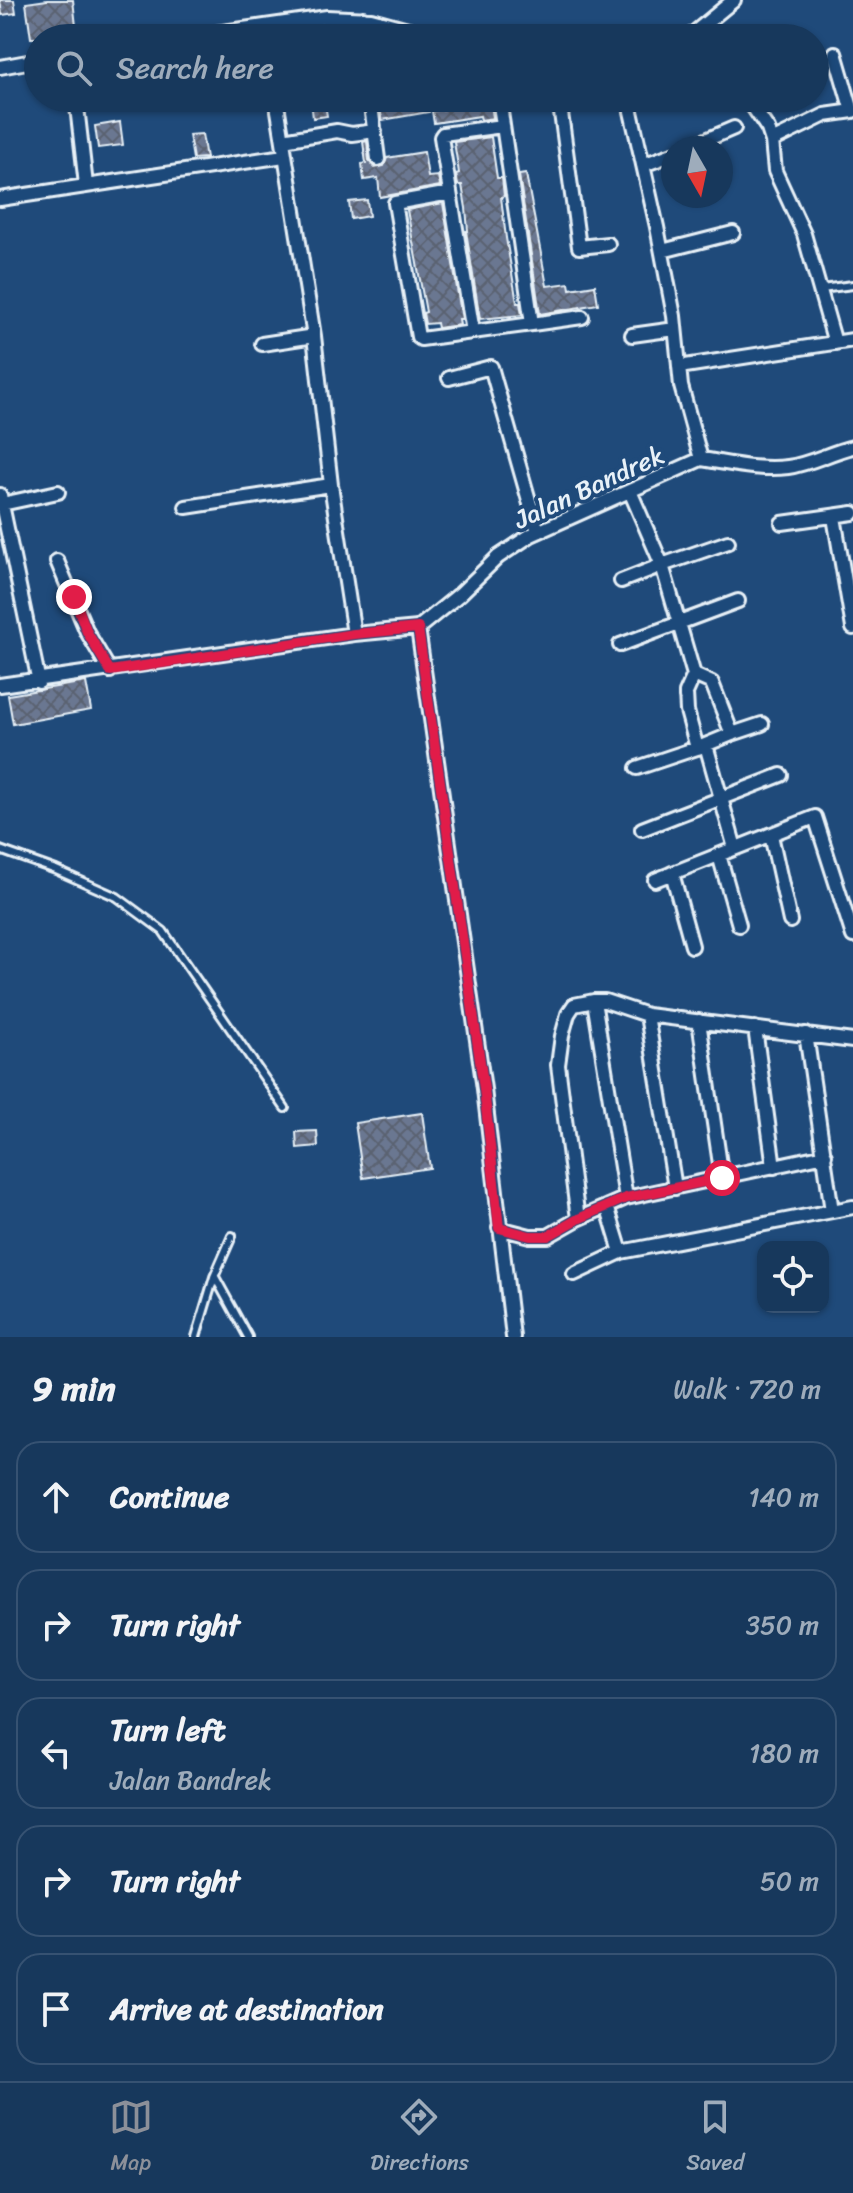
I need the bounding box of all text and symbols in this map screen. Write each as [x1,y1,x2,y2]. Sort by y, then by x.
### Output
search box [24,24,829,112]
text: Search here [116,41,274,95]
icon: search [52,46,96,90]
north arrow [661,136,733,208]
street label: Jalan Bandrek [505,432,672,542]
route end [56,579,92,615]
route start [704,1160,740,1196]
map controls [757,1241,829,1313]
button: locate [757,1241,829,1313]
text: 9 min [32,1359,116,1419]
text: Walk · 720 m [673,1366,821,1412]
text: Continue [110,1470,229,1524]
text: 140 m [748,1474,819,1520]
icon: ahead [34,1475,78,1519]
text: Turn right [110,1598,240,1652]
text: 350 m [746,1602,819,1648]
icon: right [34,1603,78,1647]
text: Turn left [110,1703,226,1757]
text: 180 m [749,1730,819,1776]
icon: left [34,1731,78,1775]
text: Jalan Bandrek [110,1757,272,1803]
text: Turn right [110,1854,240,1908]
text: 50 m [760,1858,819,1904]
icon: right [34,1859,78,1903]
text: Arrive at destination [110,1982,384,2036]
icon: arrive [34,1987,78,2031]
tab: Map [109,2095,153,2182]
tab: Directions [370,2095,469,2182]
tab: Saved [686,2095,744,2182]

